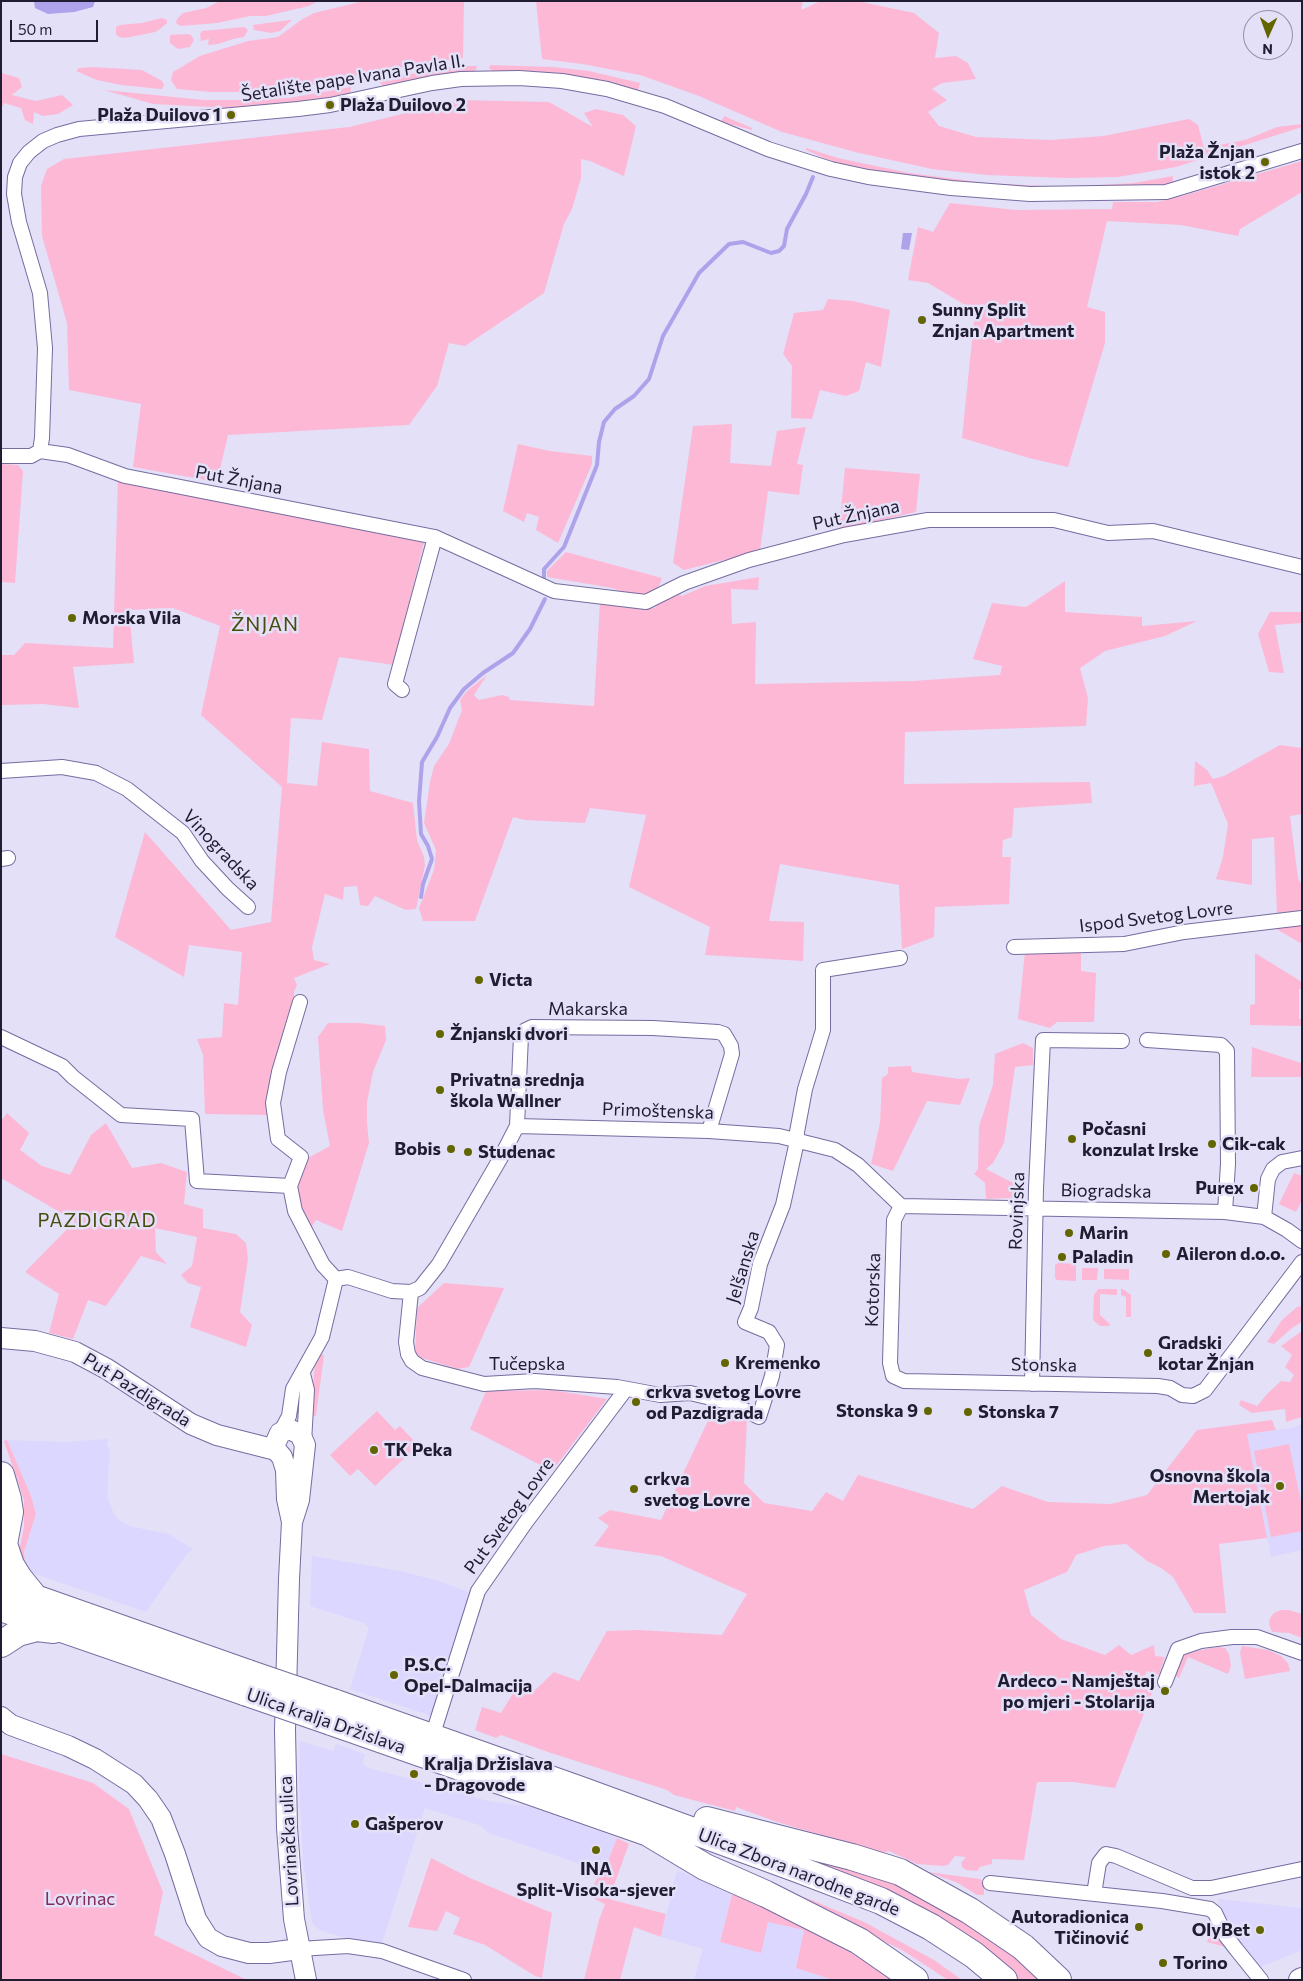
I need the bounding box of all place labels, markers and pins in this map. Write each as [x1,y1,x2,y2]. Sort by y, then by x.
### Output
place label: Plaža Duilovo 2 [340,94,466,116]
marker: Plaža Duilovo 2 [324,99,336,111]
place label: Plaža Duilovo 1 [97,104,221,126]
marker: Plaža Duilovo 1 [225,109,237,121]
place label: Plaža Žnjan istok 2 [1159,141,1255,183]
marker: Plaža Žnjan istok 2 [1259,156,1271,168]
place label: Sunny Split Znjan Apartment [932,299,1074,342]
marker: Sunny Split Znjan Apartment [916,314,928,326]
place label: Morska Vila [82,607,181,629]
marker: Morska Vila [66,612,78,624]
place label: Victa [489,969,533,991]
marker: Victa [473,974,485,986]
place label: Žnjanski dvori [450,1023,568,1045]
marker: Žnjanski dvori [434,1028,446,1040]
place label: Privatna srednja škola Wallner [450,1069,585,1112]
marker: Privatna srednja škola Wallner [434,1084,446,1096]
place label: Počasni konzulat Irske [1082,1118,1199,1160]
marker: Počasni konzulat Irske [1066,1133,1078,1145]
place label: Cik-cak [1222,1133,1285,1155]
place label: Bobis [394,1138,441,1160]
marker: Cik-cak [1206,1138,1218,1150]
place label: Studenac [478,1141,555,1163]
marker: Bobis [445,1143,457,1155]
marker: Studenac [462,1146,474,1158]
place label: Purex [1195,1177,1244,1199]
marker: Purex [1248,1182,1260,1194]
place label: Marin [1079,1222,1128,1244]
marker: Marin [1063,1227,1075,1239]
place label: Aileron d.o.o. [1176,1243,1285,1265]
place label: Paladin [1072,1246,1134,1268]
marker: Aileron d.o.o. [1160,1248,1172,1260]
marker: Paladin [1056,1251,1068,1263]
place label: Gradski kotar Žnjan [1158,1332,1254,1375]
marker: Gradski kotar Žnjan [1142,1347,1154,1359]
place label: Kremenko [735,1352,820,1374]
marker: Kremenko [719,1357,731,1369]
place label: crkva svetog Lovre od Pazdigrada [646,1381,801,1424]
marker: crkva svetog Lovre od Pazdigrada [630,1396,642,1408]
place label: Stonska 9 [836,1400,918,1422]
place label: Stonska 7 [978,1401,1059,1423]
marker: Stonska 9 [922,1405,934,1417]
marker: Stonska 7 [962,1406,974,1418]
place label: TK Peka [384,1439,452,1461]
marker: TK Peka [368,1444,380,1456]
place label: Osnovna škola Mertojak [1150,1465,1270,1508]
place label: crkva svetog Lovre [644,1468,750,1510]
marker: Osnovna škola Mertojak [1274,1480,1286,1492]
marker: crkva svetog Lovre [628,1483,640,1495]
place label: P.S.C. Opel-Dalmacija [404,1654,532,1696]
marker: P.S.C. Opel-Dalmacija [388,1669,400,1681]
place label: Ardeco - Namještaj po mjeri - Stolarija [997,1670,1155,1712]
marker: Ardeco - Namještaj po mjeri - Stolarija [1159,1685,1171,1697]
place label: Kralja Držislava - Dragovode [424,1753,553,1796]
marker: Kralja Držislava - Dragovode [408,1768,420,1780]
place label: Gašperov [365,1813,443,1835]
marker: Gašperov [349,1818,361,1830]
marker: INA Split-Visoka-sjever [590,1844,602,1856]
place label: INA Split-Visoka-sjever [516,1858,676,1900]
place label: Autoradionica Tičinović [1011,1906,1129,1948]
place label: OlyBet [1192,1919,1250,1941]
marker: Autoradionica Tičinović [1133,1921,1145,1933]
marker: OlyBet [1254,1924,1266,1936]
place label: Torino [1173,1952,1228,1974]
marker: Torino [1157,1957,1169,1969]

